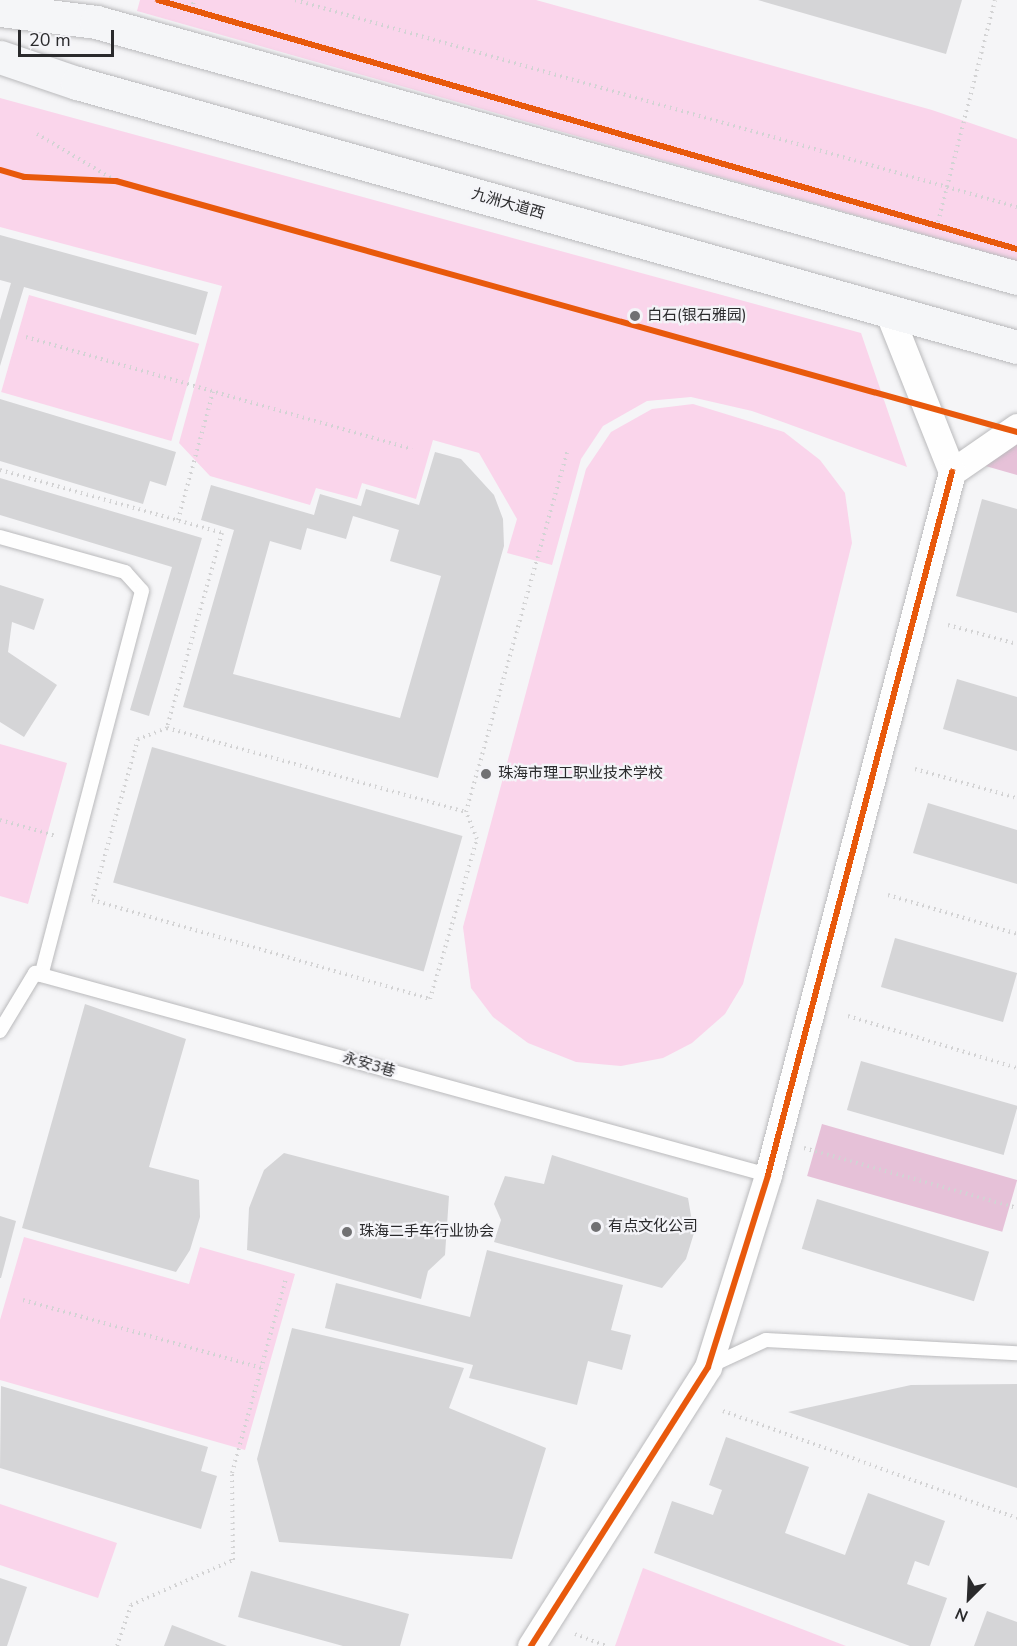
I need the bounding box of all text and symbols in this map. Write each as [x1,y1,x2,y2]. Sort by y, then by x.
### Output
scale bar [21,18,117,56]
text: 20 m [29,28,71,52]
street label: 九洲大道西 [469,185,547,223]
place label: 白石(银石雅园) [647,307,747,325]
marker: 白石(银石雅园) [628,309,642,323]
place label: 珠海市理工职业技术学校 [498,765,663,783]
marker: 珠海市理工职业技术学校 [479,767,493,781]
street label: 永安3巷 [341,1049,397,1081]
place label: 有点文化公司 [608,1218,698,1236]
marker: 有点文化公司 [589,1220,603,1234]
place label: 珠海二手车行业协会 [359,1223,494,1241]
marker: 珠海二手车行业协会 [340,1225,354,1239]
north arrow [939,1568,999,1628]
text: N [952,1602,972,1627]

